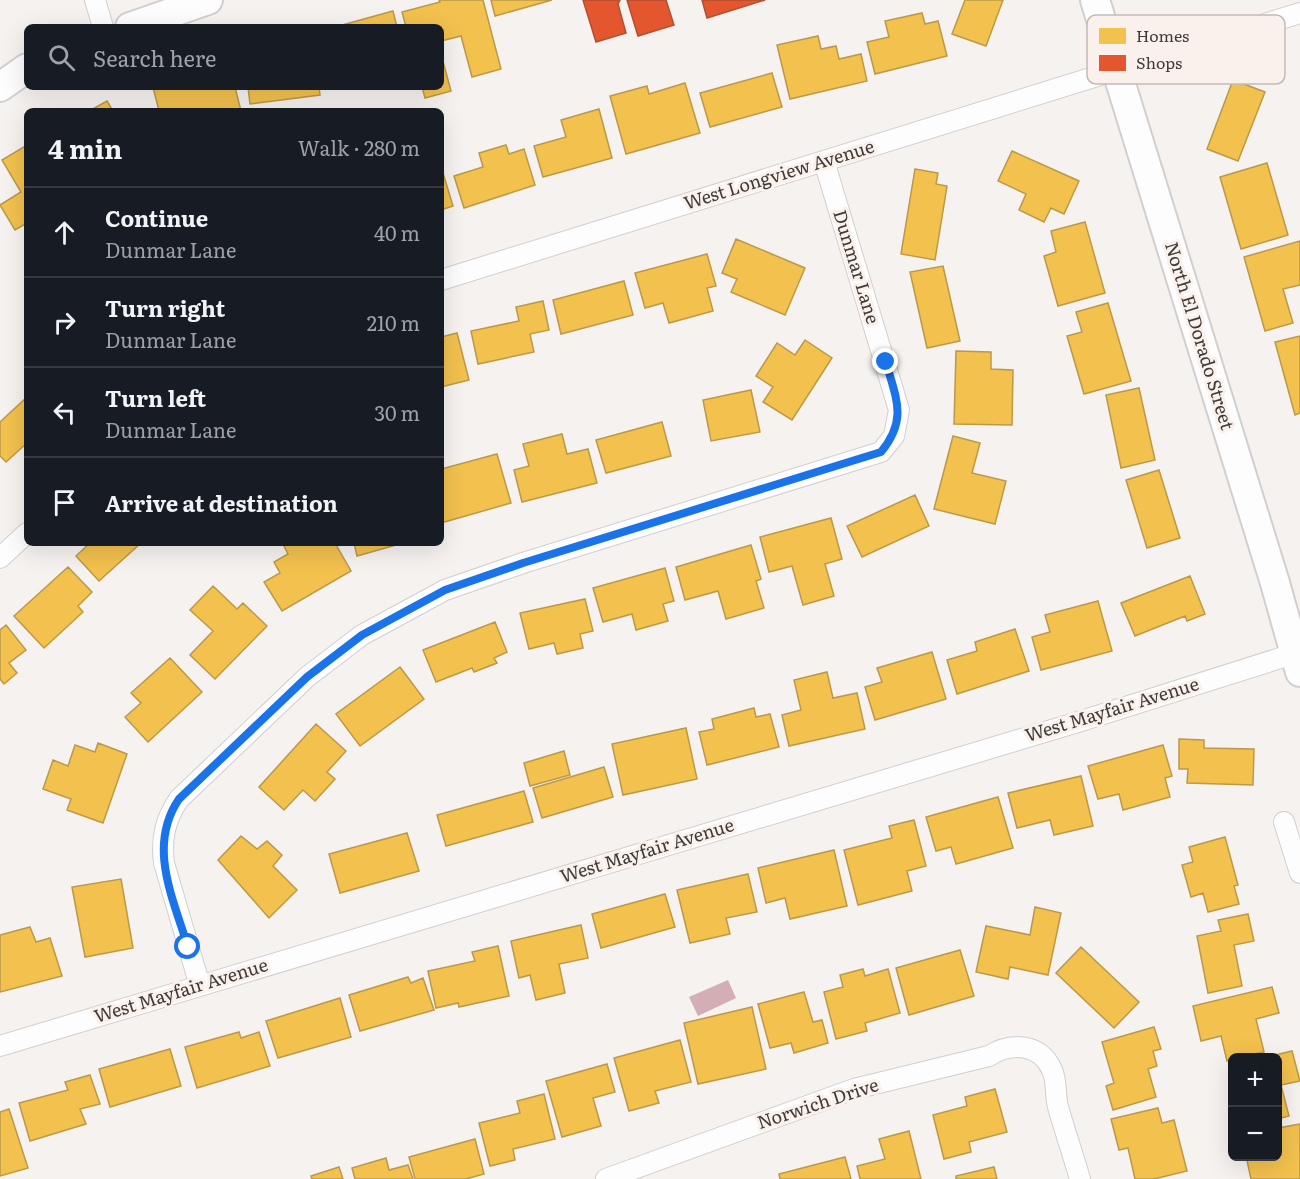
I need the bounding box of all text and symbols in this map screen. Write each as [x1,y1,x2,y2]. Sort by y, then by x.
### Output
legend [1087,15,1285,84]
text: Homes [1136,23,1189,47]
search box [24,24,444,90]
icon: search [45,41,78,74]
text: Search here [93,41,216,74]
text: Shops [1136,50,1182,74]
text: 4 min [48,128,122,167]
text: Walk · 280 m [298,132,420,162]
street label: West Longview Avenue [680,132,877,215]
text: Continue [105,201,208,234]
street label: Dunmar Lane [827,206,888,327]
icon: ahead [48,216,81,249]
text: 40 m [374,217,420,247]
text: Dunmar Lane [105,234,236,264]
street label: North El Dorado Street [1159,238,1242,434]
text: Turn right [105,291,225,324]
icon: right [48,306,81,339]
text: 210 m [367,307,420,337]
text: Dunmar Lane [105,324,236,354]
route end [872,348,898,374]
text: Turn left [105,381,206,414]
icon: left [48,396,81,429]
text: 30 m [374,397,420,427]
text: Dunmar Lane [105,414,236,444]
icon: arrive [48,486,81,519]
text: Arrive at destination [105,486,338,519]
street label: West Mayfair Avenue [1021,669,1202,748]
street label: West Mayfair Avenue [556,810,737,889]
route start [174,933,200,959]
street label: West Mayfair Avenue [90,950,271,1029]
map controls [1228,1053,1282,1161]
button: + [1228,1053,1282,1107]
street label: Norwich Drive [753,1070,882,1135]
button: − [1228,1107,1282,1161]

